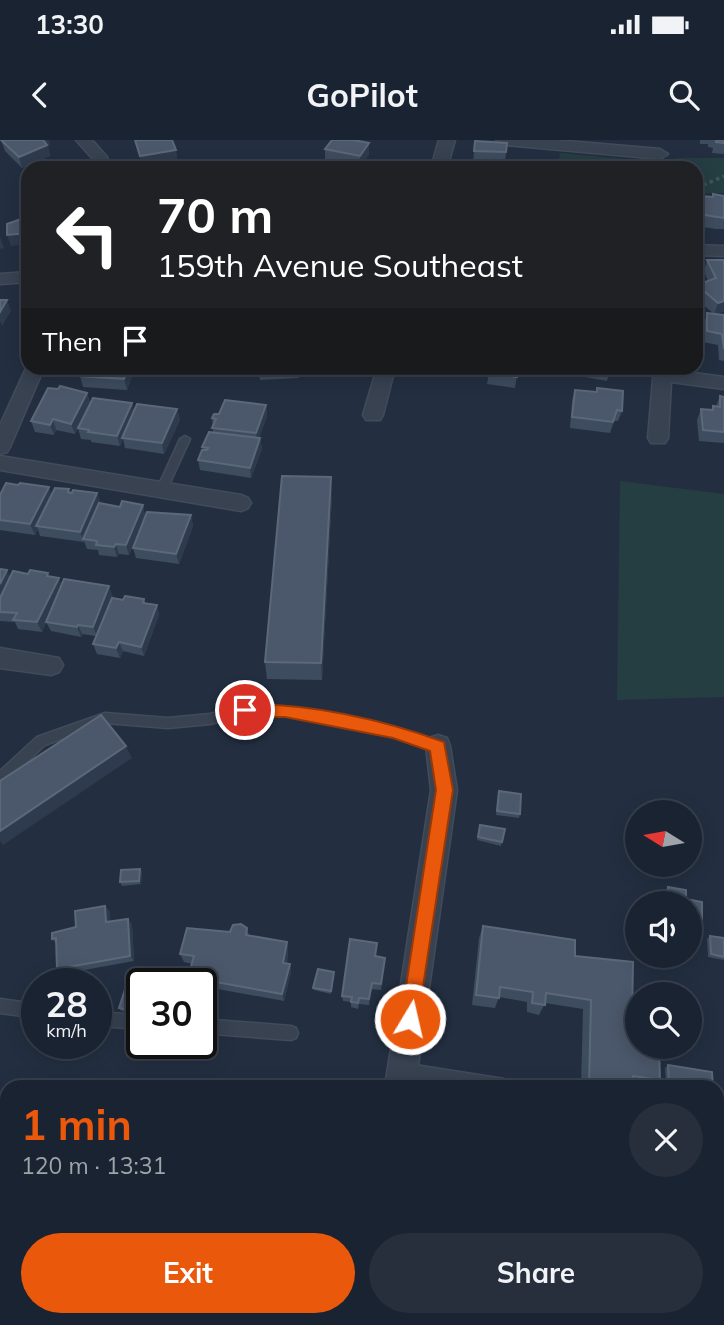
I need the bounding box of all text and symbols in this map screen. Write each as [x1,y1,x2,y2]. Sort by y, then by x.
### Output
text: 13:30 [35,8,104,41]
text: GoPilot [306,75,418,115]
icon: back [21,76,59,114]
icon: search [665,76,703,114]
text: 70 m [157,184,273,245]
icon: left [42,189,133,280]
text: 159th Avenue Southeast [157,245,523,285]
icon: arrive [116,322,154,360]
text: Then [42,325,102,358]
pin [215,680,275,740]
icon: arrive [226,691,264,729]
north arrow [625,800,702,877]
map controls [625,800,702,1059]
button: sound [625,891,702,968]
speed limit sign: 30 [126,968,217,1059]
text: 28 [45,982,88,1026]
position arrow [373,982,447,1056]
button: search [625,982,702,1059]
text: km/h [46,1019,87,1042]
text: 1 min [21,1098,132,1151]
button: close [629,1103,703,1177]
text: 120 m · 13:31 [21,1151,166,1180]
button: Exit [21,1233,355,1313]
button: Share [369,1233,703,1313]

